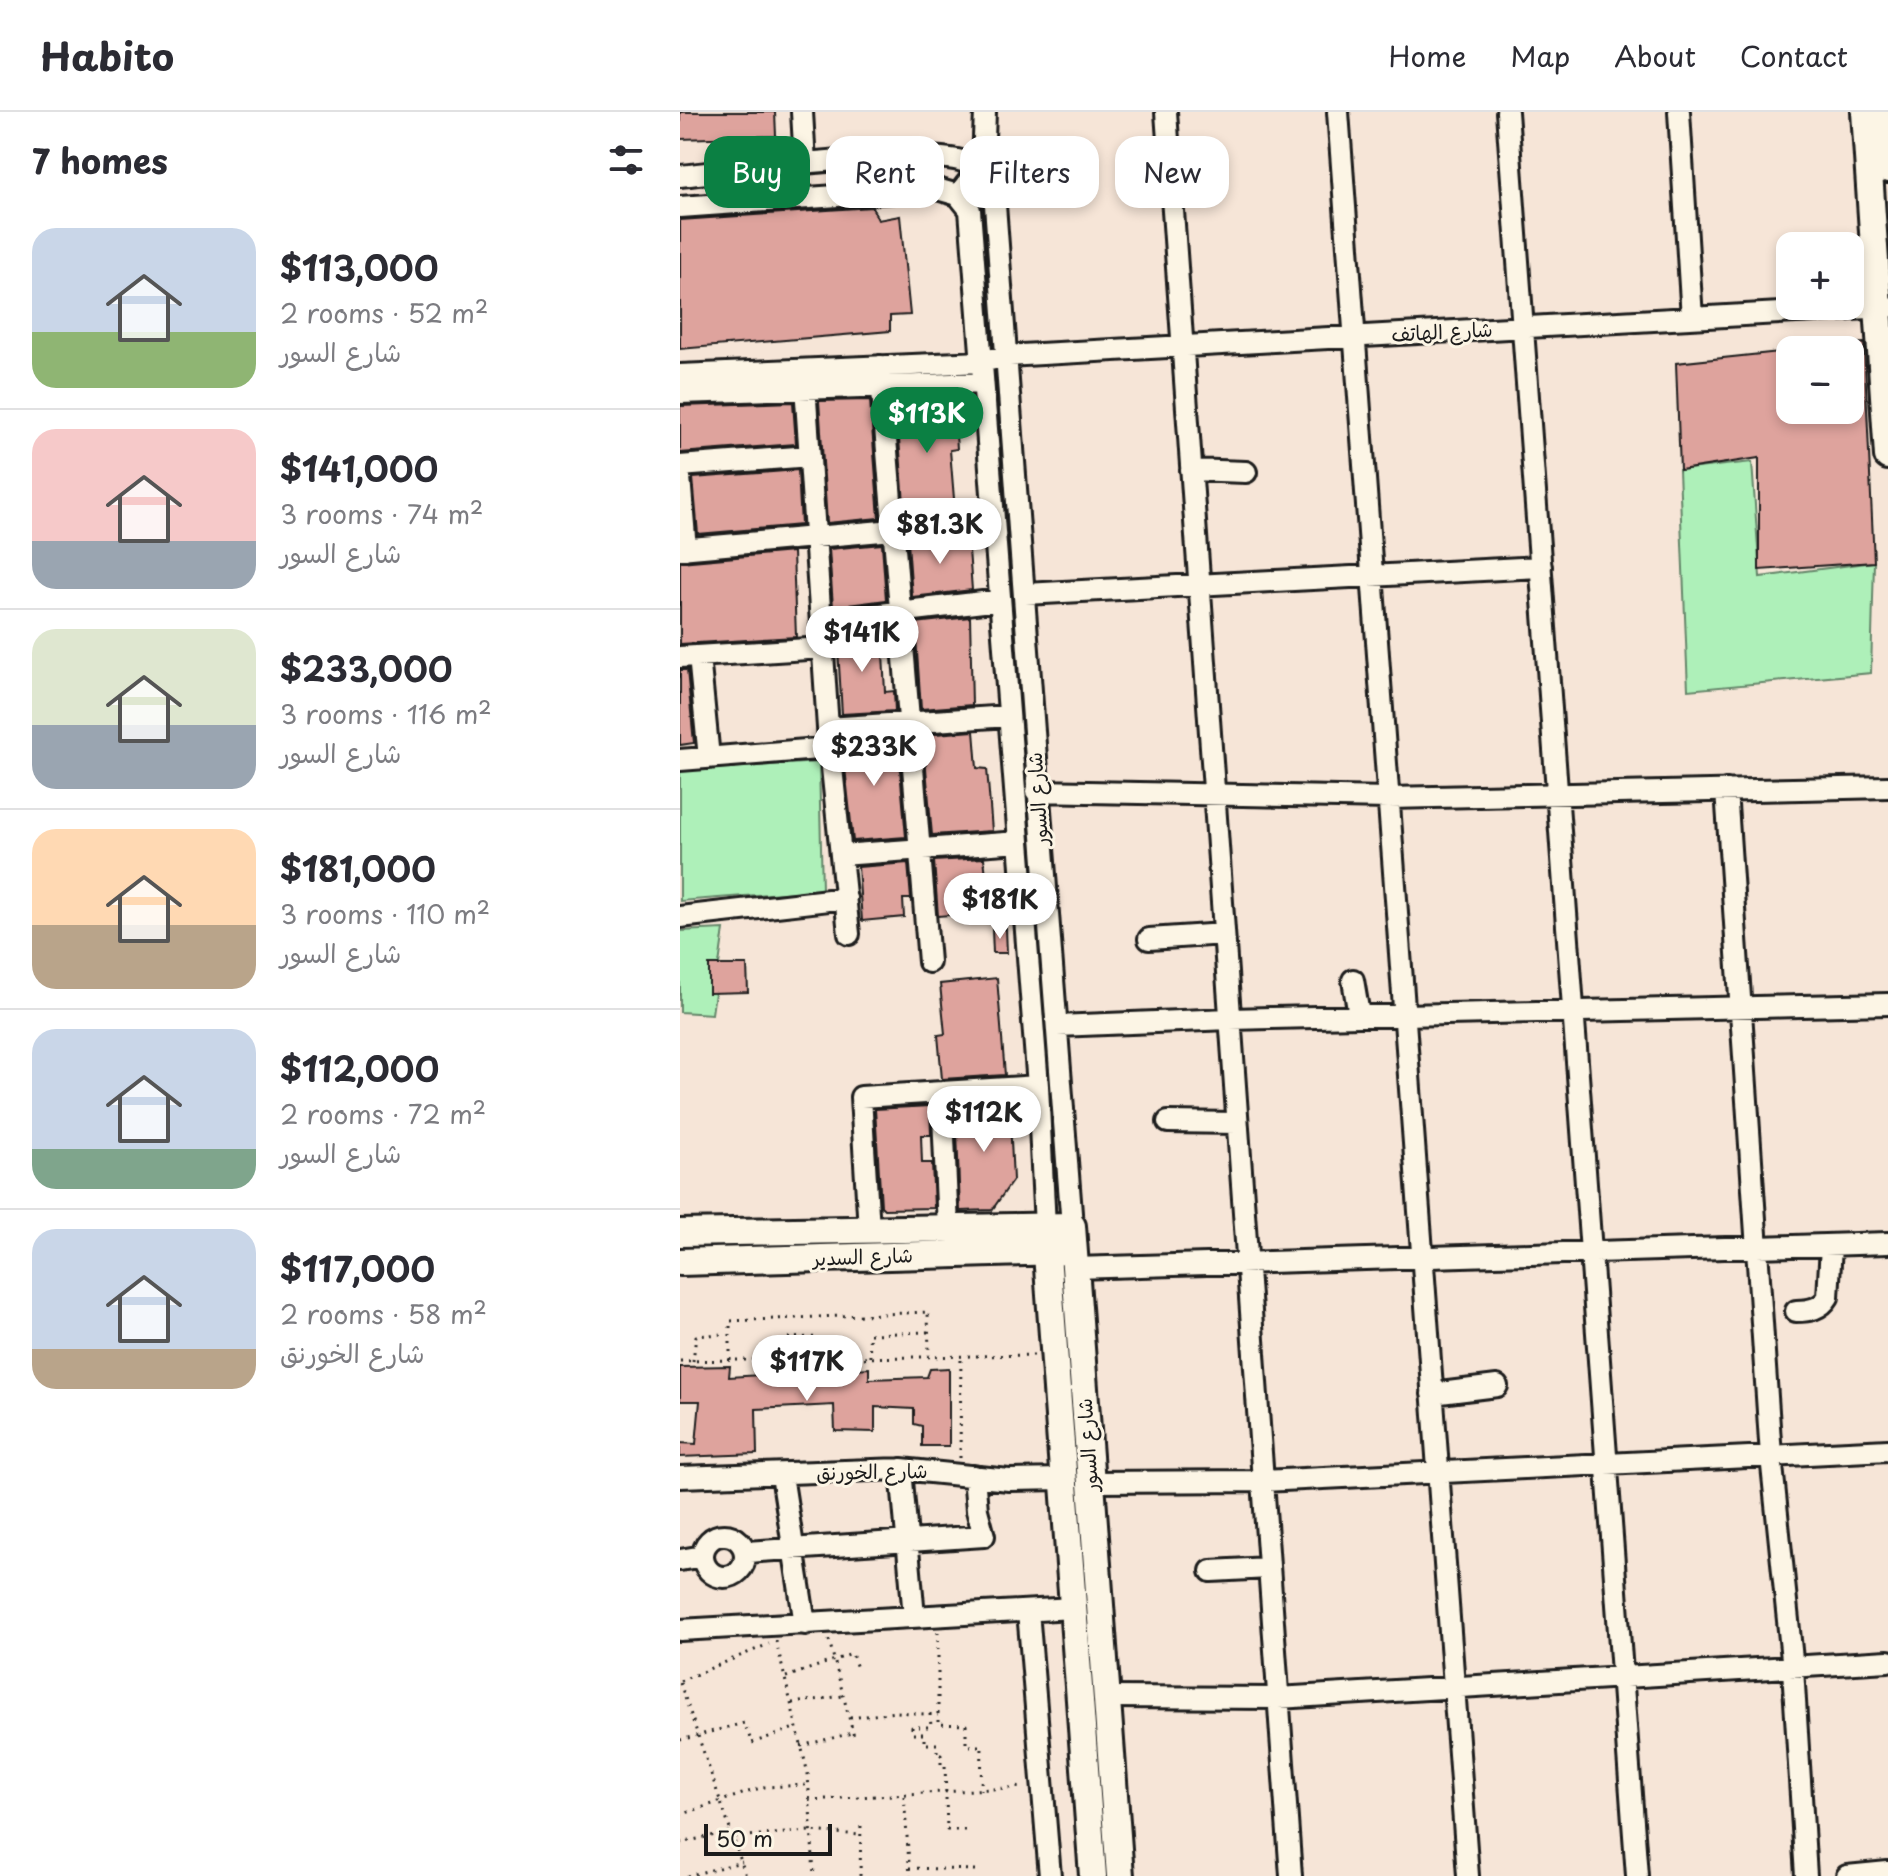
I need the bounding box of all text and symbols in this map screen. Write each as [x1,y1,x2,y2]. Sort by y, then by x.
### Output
text: Habito [40,27,174,84]
text: Home [1388,34,1466,77]
text: Map [1510,34,1570,77]
text: About [1614,34,1696,77]
text: Contact [1740,34,1848,77]
text: 7 homes [32,134,168,186]
chip: Buy [704,136,810,208]
chip: Rent [826,136,944,208]
chip: Filters [960,136,1099,208]
chip: New [1115,136,1229,208]
icon: filters [604,138,648,182]
map controls [1776,232,1864,424]
button: + [1776,232,1864,320]
text: $113,000 [280,241,438,293]
icon: home [96,260,192,356]
text: 2 rooms · 52 m² [280,293,488,332]
street label: شارع الهاتف [1391,313,1493,349]
text: شارع السور [280,332,401,371]
button: − [1776,336,1864,424]
pin: $113K [871,387,983,455]
text: $113K [888,393,966,432]
text: $141,000 [280,442,438,494]
icon: home [96,461,192,557]
text: 3 rooms · 74 m² [280,494,484,533]
pin: $81.3K [875,498,1005,566]
text: $81.3K [897,504,983,543]
text: شارع السور [280,533,401,572]
pin: $141K [806,606,918,674]
text: $141K [824,612,900,651]
text: $233,000 [280,642,453,694]
icon: home [96,661,192,757]
text: 3 rooms · 116 m² [280,694,492,733]
pin: $233K [818,720,930,788]
text: $233K [831,726,917,765]
text: شارع السور [280,733,401,772]
street label: شارع السور [1019,751,1055,849]
text: $181,000 [280,842,436,894]
icon: home [96,861,192,957]
pin: $181K [944,873,1056,941]
text: $181K [962,879,1038,918]
text: 3 rooms · 110 m² [280,894,490,933]
text: شارع السور [280,933,401,972]
text: $112,000 [280,1042,439,1094]
icon: home [96,1061,192,1157]
pin: $112K [928,1086,1040,1154]
text: $112K [945,1092,1023,1131]
text: 2 rooms · 72 m² [280,1094,486,1133]
text: شارع السور [280,1133,401,1172]
street label: شارع السدير [810,1239,913,1273]
text: $117,000 [280,1242,435,1294]
icon: home [96,1261,192,1357]
text: 2 rooms · 58 m² [280,1294,487,1333]
text: شارع الخورنق [280,1333,425,1372]
pin: $117K [751,1335,863,1403]
text: $117K [770,1341,844,1380]
street label: شارع السور [1069,1397,1105,1495]
street label: شارع الخورنق [816,1455,928,1487]
scale bar [704,1820,832,1856]
text: 50 m [716,1821,773,1854]

